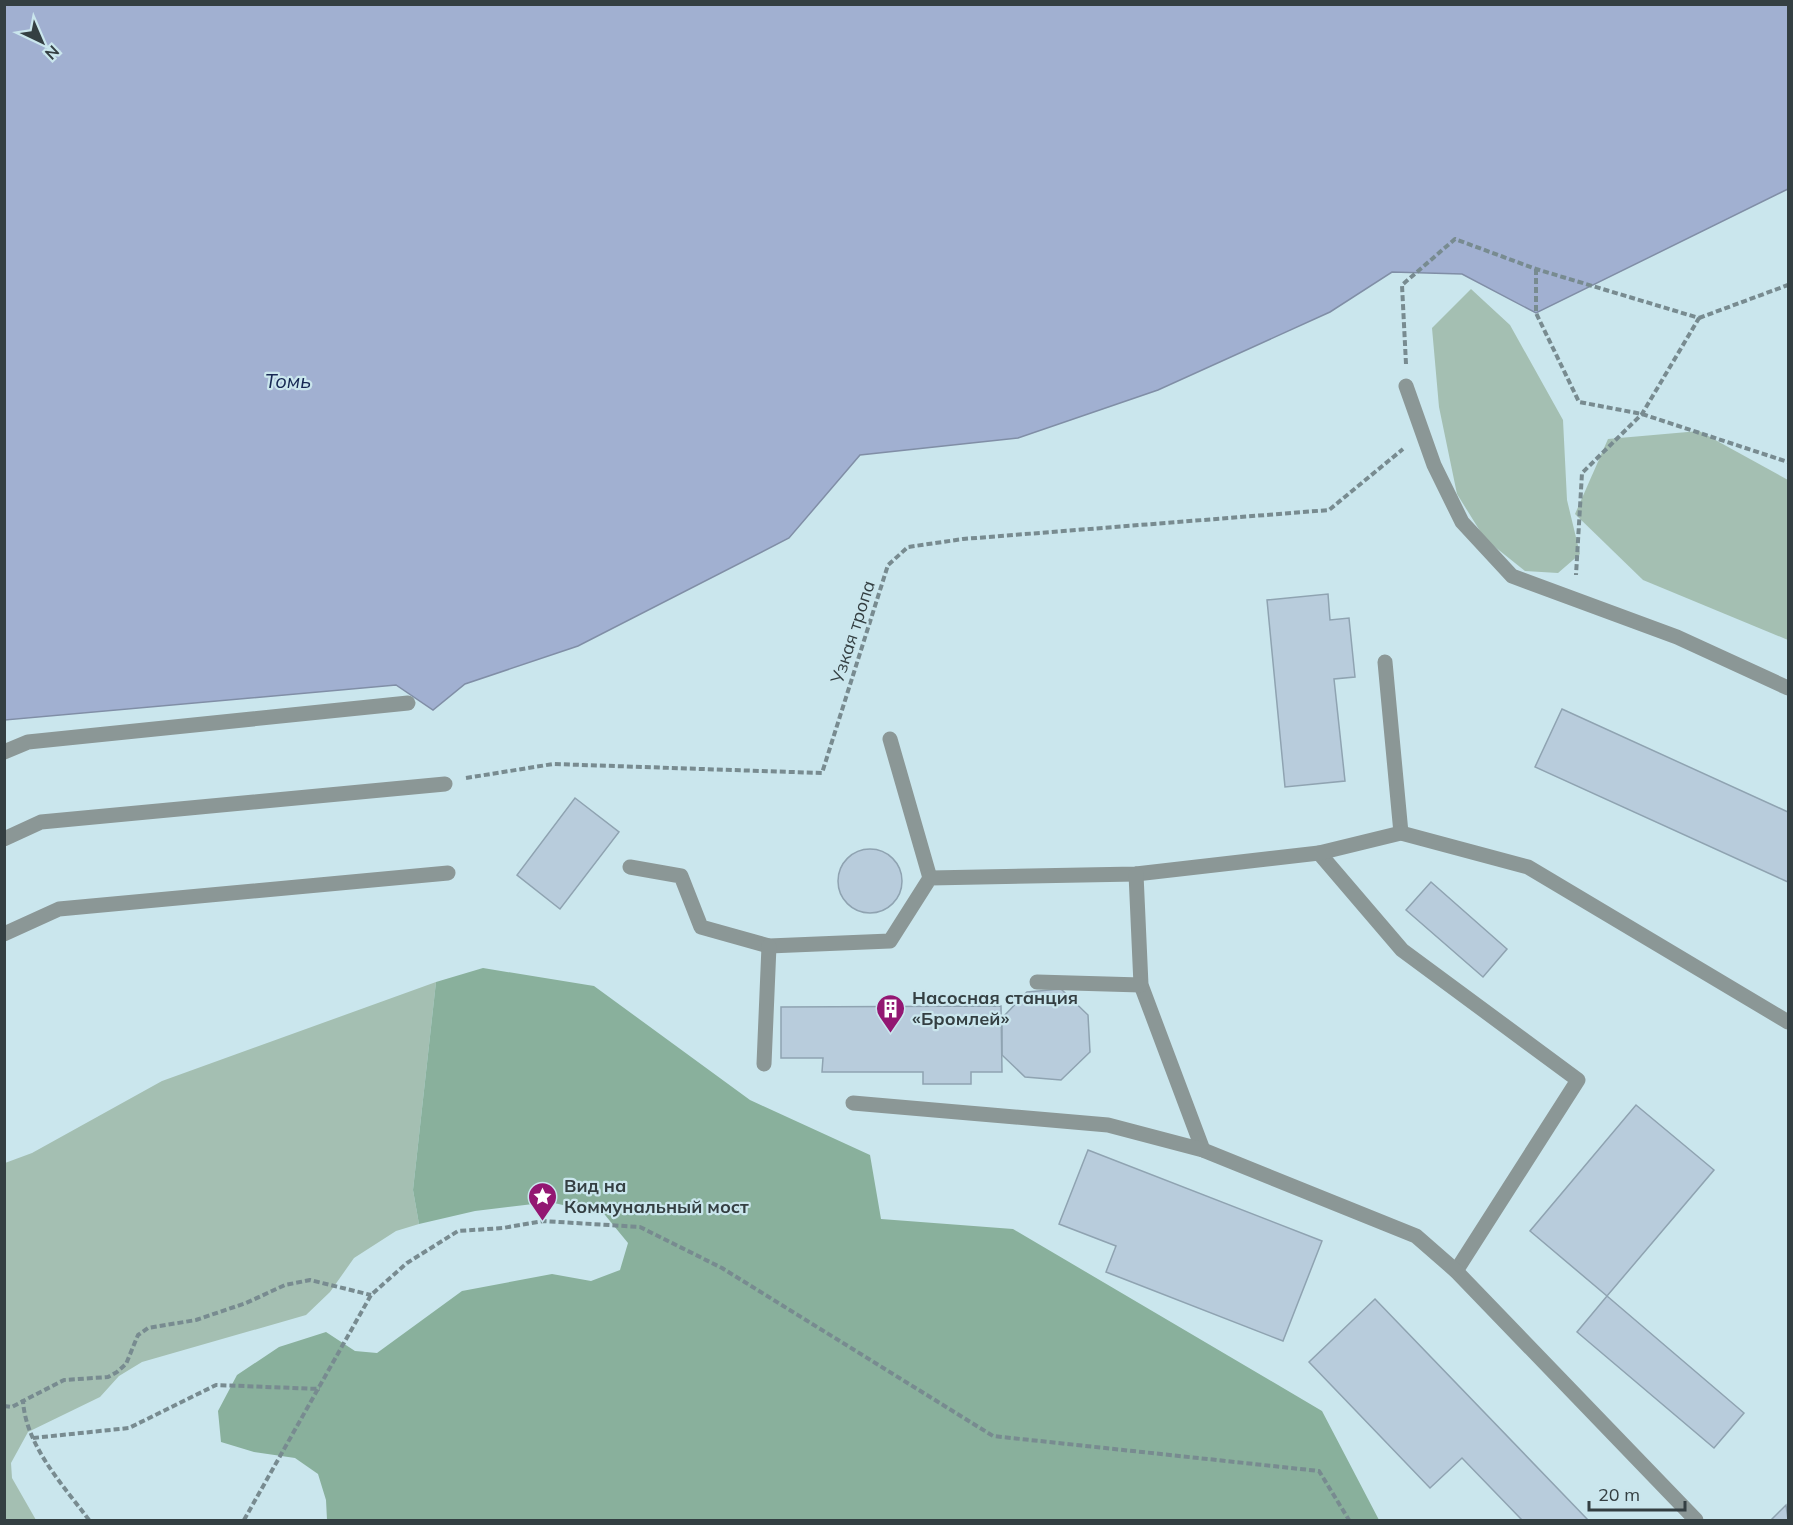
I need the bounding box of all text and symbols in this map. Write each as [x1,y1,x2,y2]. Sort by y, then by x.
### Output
north arrow [12,12,72,72]
text: N [41,41,64,64]
water label: Томь [265,368,311,393]
street label: Узкая тропа [825,577,880,687]
place label: Насосная станция «Бромлей» [912,986,1078,1030]
building icon: Насосная станция «Бромлей» [875,992,907,1034]
place label: Вид на Коммунальный мост [564,1174,749,1218]
place icon: Вид на Коммунальный мост [527,1180,559,1222]
scale bar [1589,1474,1685,1512]
text: 20 m [1598,1483,1640,1506]

